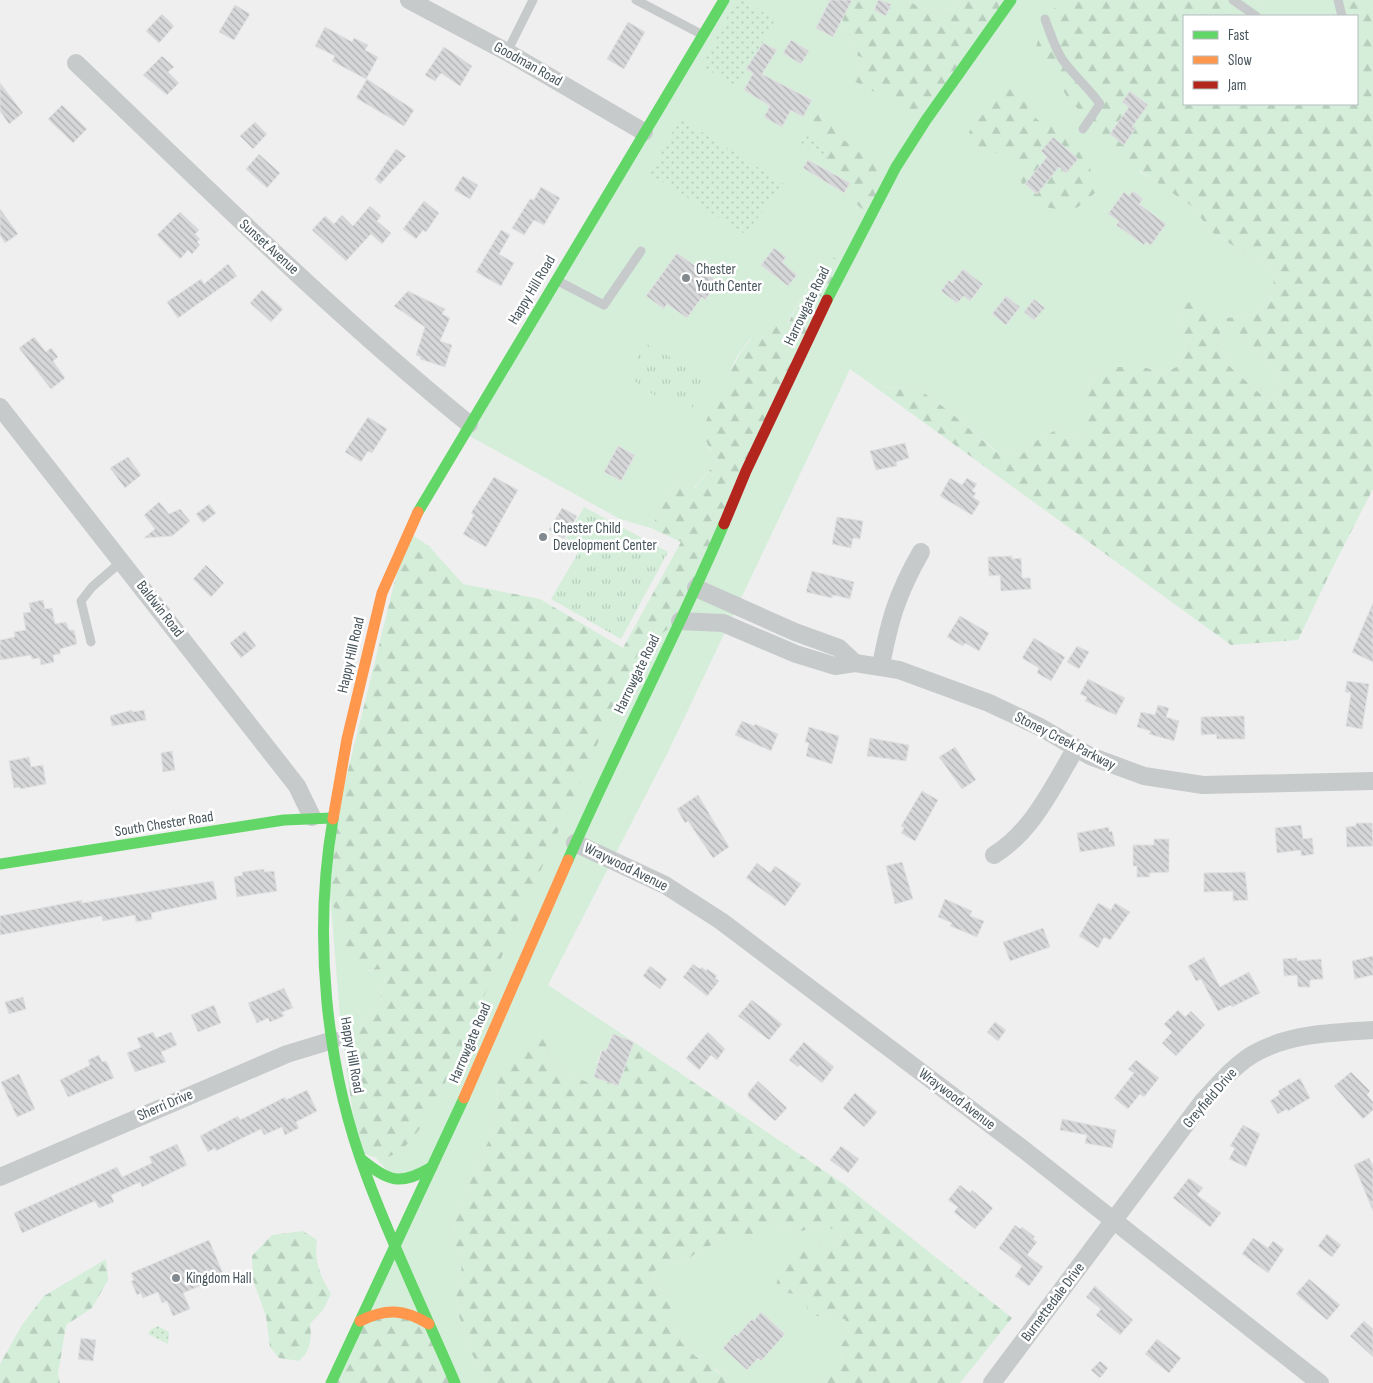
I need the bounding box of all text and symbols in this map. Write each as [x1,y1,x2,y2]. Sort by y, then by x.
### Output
legend [1183,15,1358,105]
text: Fast [1228,26,1250,45]
street label: Goodman Road [490,37,566,91]
text: Slow [1228,51,1252,70]
text: Jam [1227,76,1246,95]
street label: Sunset Avenue [235,215,303,279]
street label: Happy Hill Road [504,252,560,328]
place label: Chester Youth Center [696,260,763,296]
street label: Harrowgate Road [780,263,834,349]
marker: Chester Youth Center [680,272,692,284]
place label: Chester Child Development Center [553,519,658,555]
marker: Chester Child Development Center [537,531,549,543]
street label: Baldwin Road [132,577,188,641]
street label: Happy Hill Road [333,615,369,695]
street label: Harrowgate Road [610,631,664,717]
street label: Stoney Creek Parkway [1011,707,1119,775]
street label: South Chester Road [113,807,215,841]
street label: Wraywood Avenue [581,838,671,896]
street label: Harrowgate Road [445,1000,495,1086]
street label: Happy Hill Road [336,1015,368,1095]
street label: Wraywood Avenue [915,1064,999,1134]
street label: Greyfield Drive [1179,1064,1241,1132]
street label: Sherri Drive [134,1085,196,1125]
street label: Burnettedale Drive [1017,1259,1089,1345]
place label: Kingdom Hall [186,1269,251,1288]
marker: Kingdom Hall [170,1272,182,1284]

